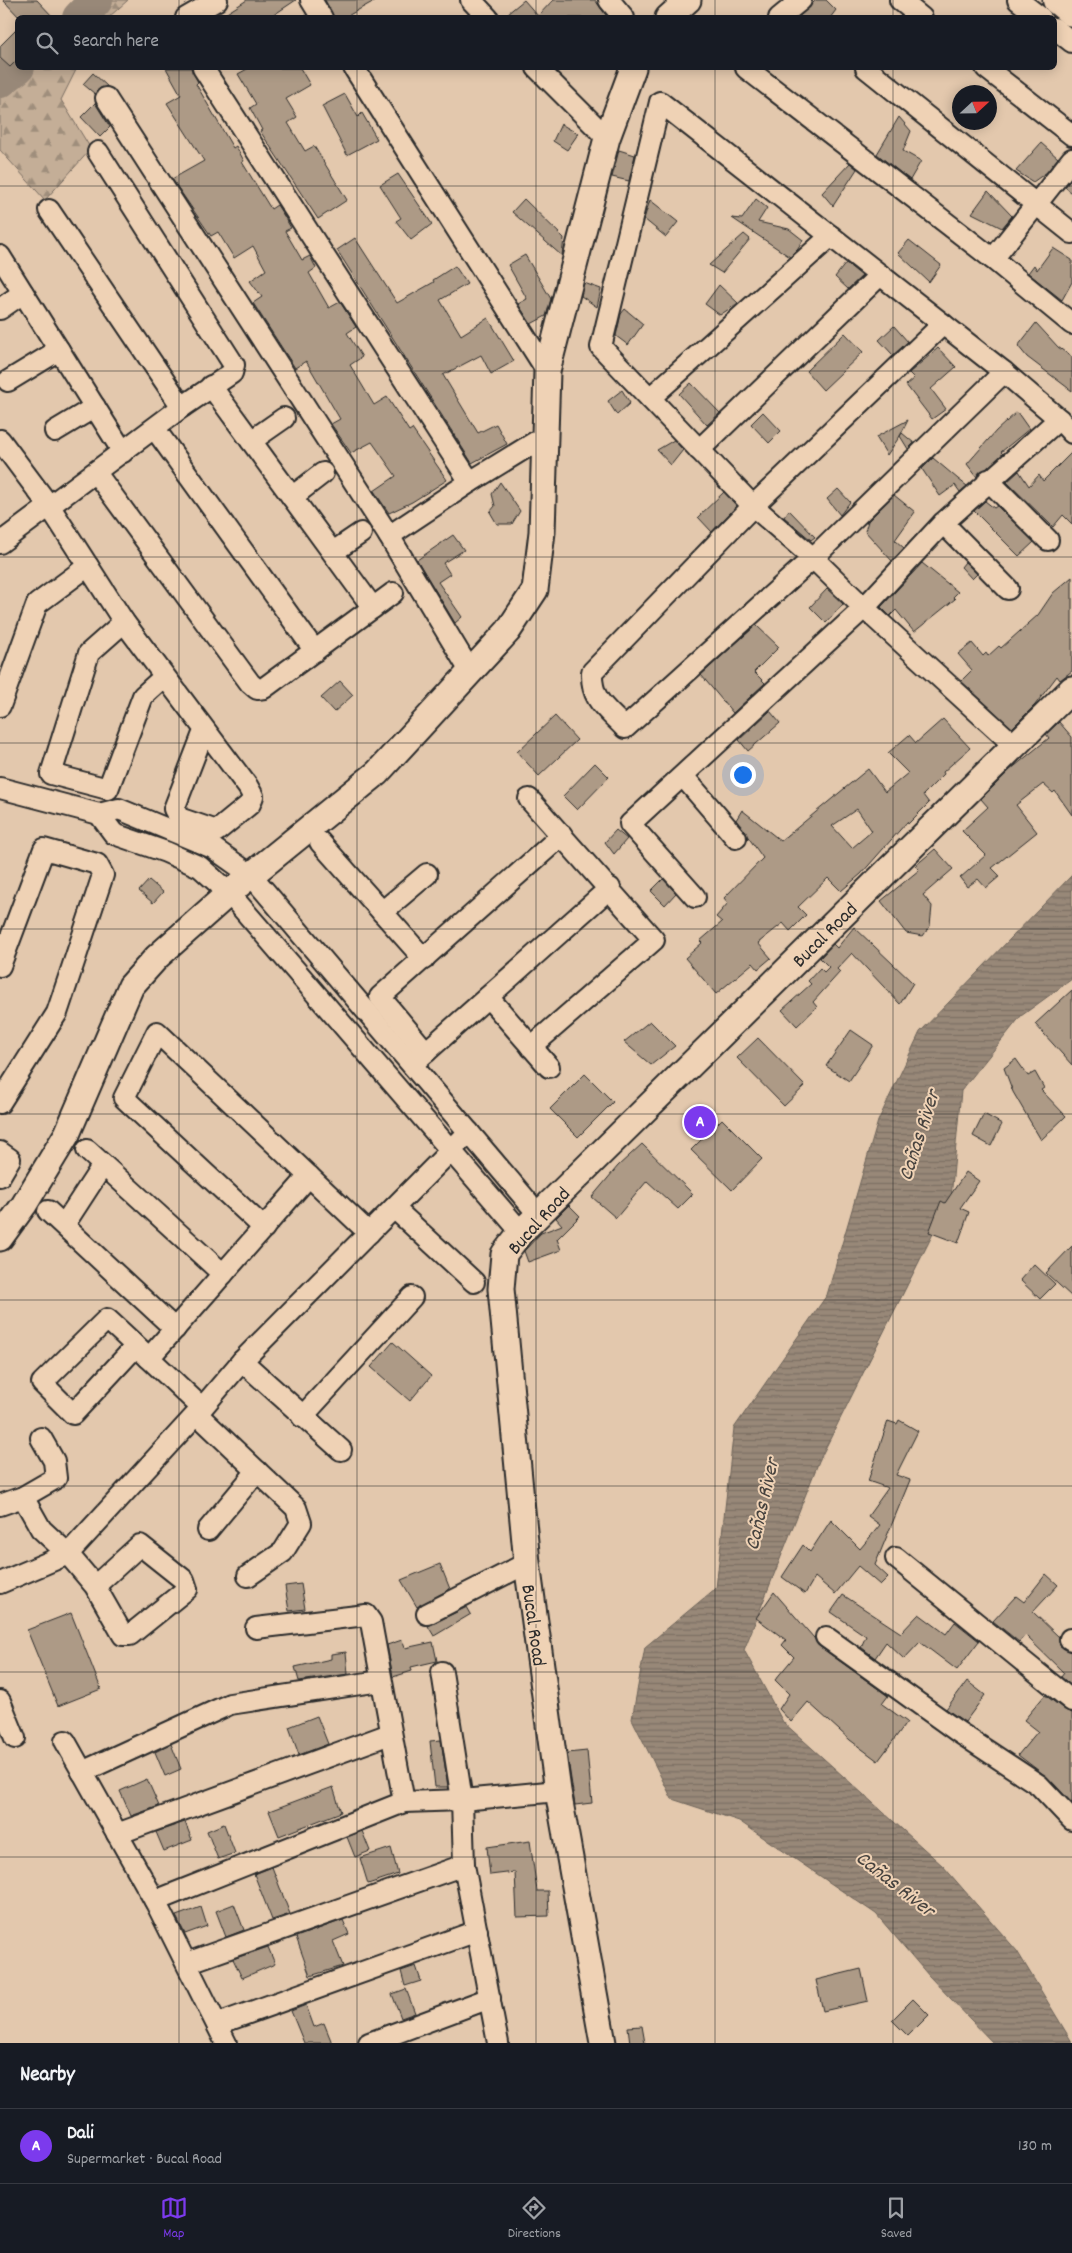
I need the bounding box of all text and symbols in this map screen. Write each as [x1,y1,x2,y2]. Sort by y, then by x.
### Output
search box [15,15,1057,70]
icon: search [33,29,61,57]
text: Search here [73,29,159,56]
north arrow [952,85,997,130]
your location [730,762,756,788]
street label: Bucal Road [787,897,865,975]
water label: Cañas River [892,1085,950,1185]
pin: A [684,1103,716,1141]
street label: Bucal Road [502,1182,578,1262]
water label: Cañas River [739,1454,790,1554]
street label: Bucal Road [512,1583,552,1668]
water label: Cañas River [848,1845,942,1927]
text: Nearby [20,2061,75,2091]
text: Dali [67,2121,94,2148]
text: A [32,2135,40,2158]
text: 130 m [1018,2135,1052,2158]
text: Supermarket · Bucal Road [67,2148,222,2171]
tab: Map [160,2194,188,2244]
tab: Directions [508,2194,561,2244]
tab: Saved [881,2194,912,2244]

